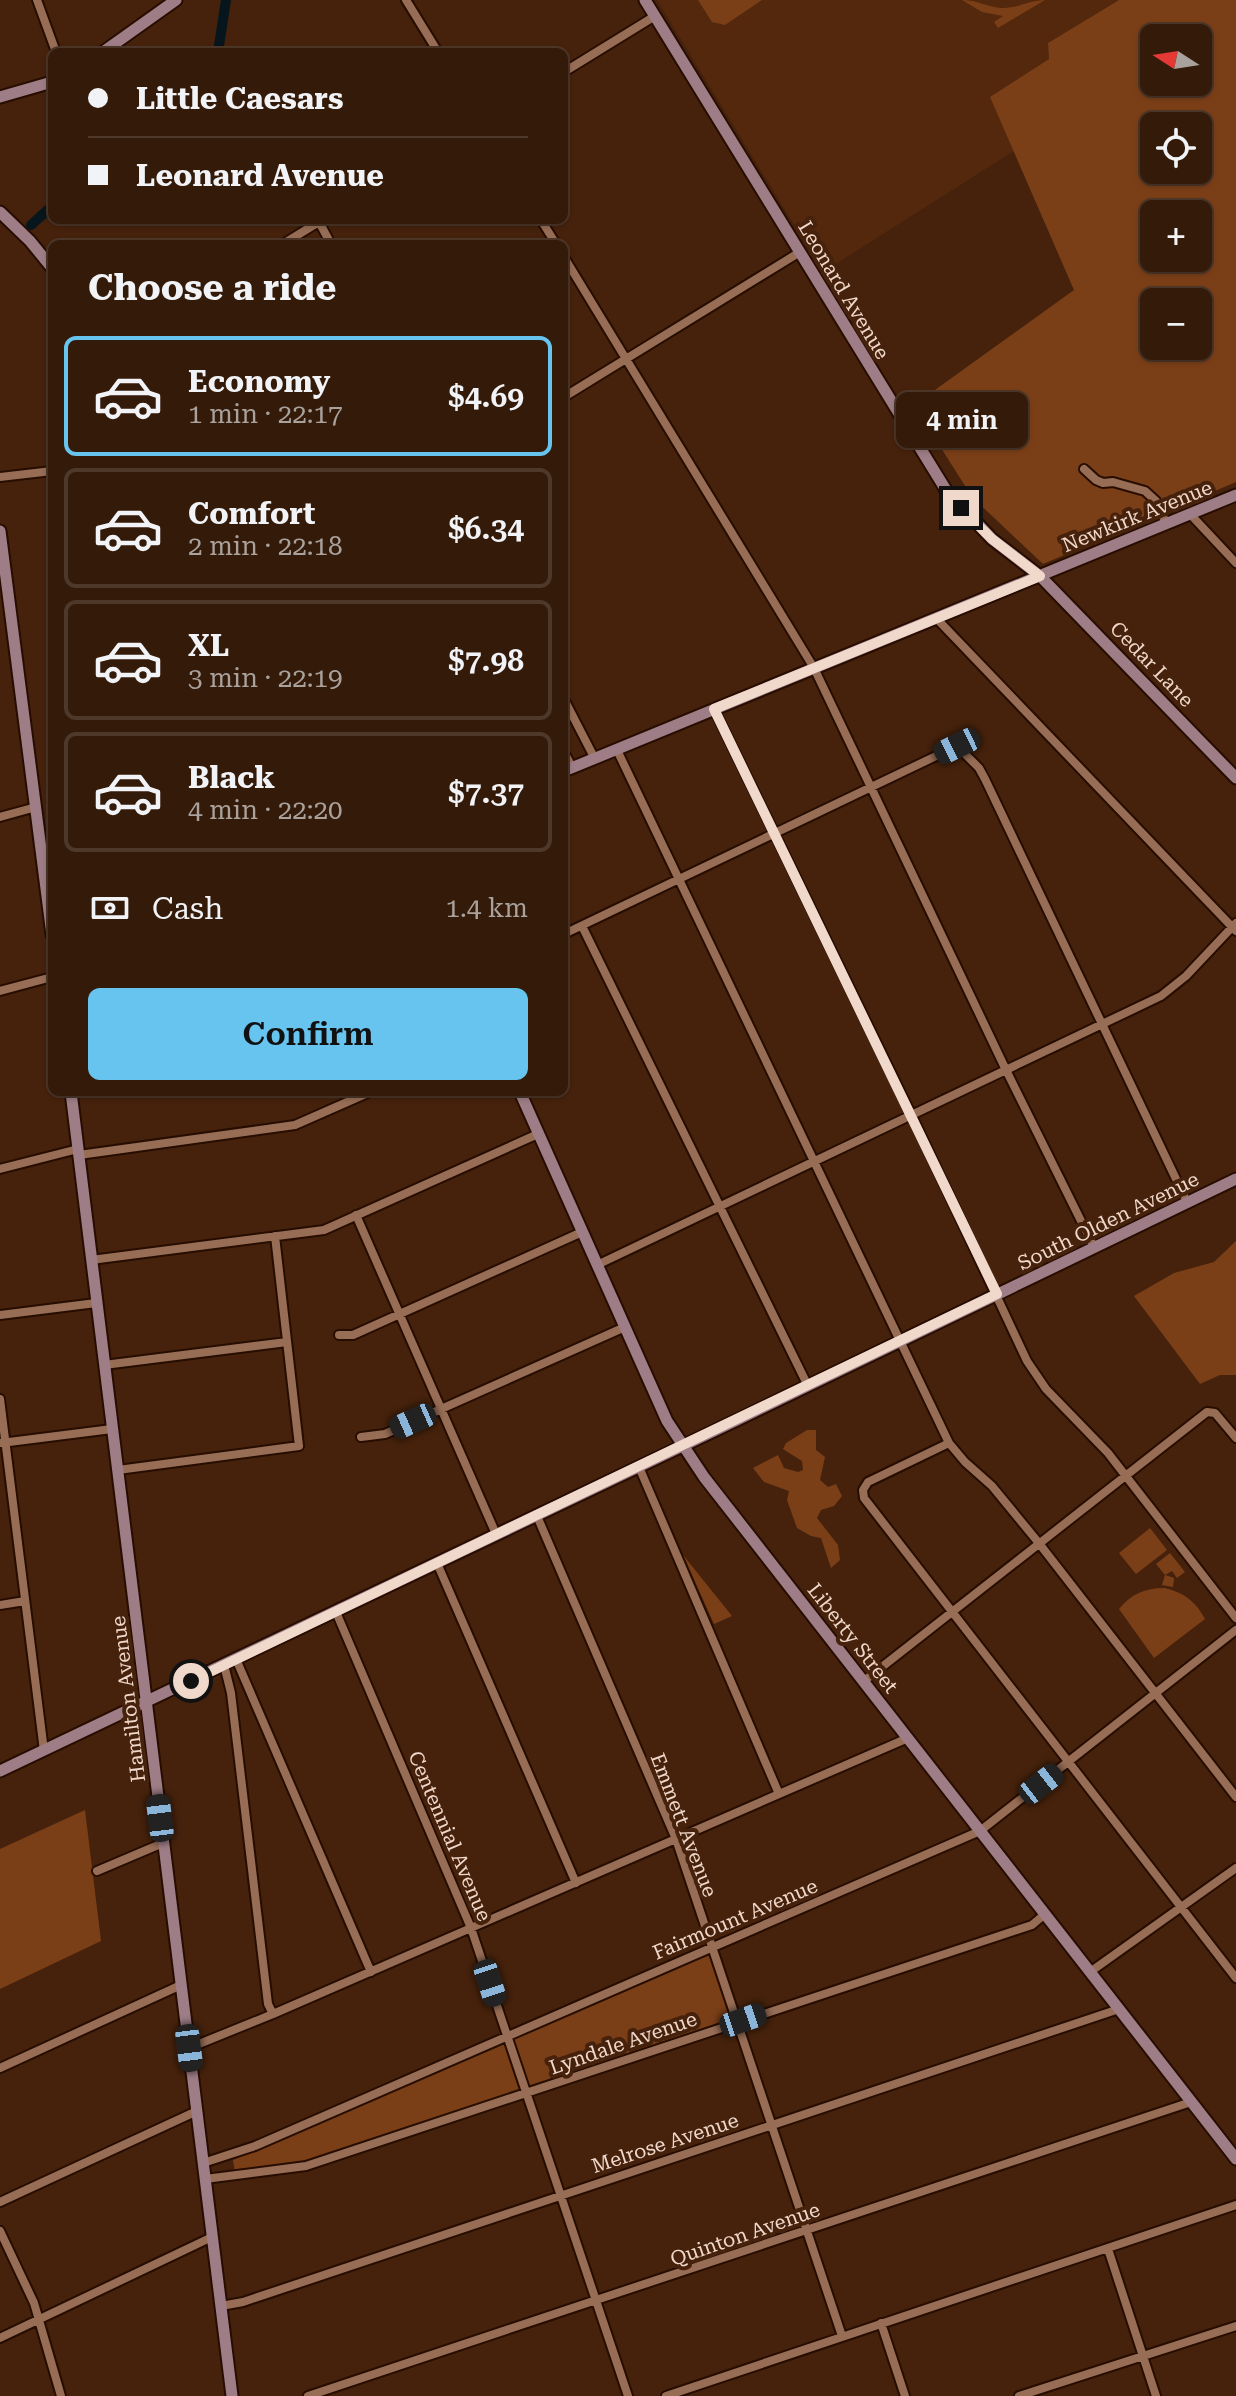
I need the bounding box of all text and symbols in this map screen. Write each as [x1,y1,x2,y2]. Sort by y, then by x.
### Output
north arrow [1140,24,1212,96]
map controls [1140,24,1212,360]
text: Little Caesars [136,81,343,116]
button: locate [1140,112,1212,184]
text: Leonard Avenue [136,158,384,193]
button: + [1140,200,1212,272]
street label: Leonard Avenue [793,216,895,364]
text: Choose a ride [88,267,336,309]
button: − [1140,288,1212,360]
icon: car [92,360,164,432]
text: Economy [188,364,330,399]
text: $4.69 [448,379,524,414]
callout: 4 min [895,392,1027,448]
text: 1 min · 22:17 [188,399,343,429]
text: 4 min [926,405,998,435]
street label: Newkirk Avenue [1058,475,1216,557]
route end [943,490,979,526]
icon: car [92,492,164,564]
text: Comfort [188,496,315,531]
text: $6.34 [448,511,524,546]
text: 2 min · 22:18 [188,531,343,561]
street label: Cedar Lane [1105,616,1199,712]
icon: car [92,624,164,696]
text: XL [188,628,229,663]
text: $7.98 [448,643,524,678]
text: 3 min · 22:19 [188,663,343,693]
car [930,725,984,767]
icon: car [92,756,164,828]
text: Black [188,760,275,795]
text: $7.37 [448,775,524,810]
text: 4 min · 22:20 [188,795,343,825]
icon: cash [88,886,132,930]
text: Cash [152,891,223,926]
text: 1.4 km [445,893,528,923]
button: Confirm [88,988,528,1080]
street label: South Olden Avenue [1014,1167,1202,1275]
car [386,1400,440,1442]
street label: Liberty Street [803,1578,904,1698]
street label: Hamilton Avenue [106,1614,150,1783]
route start [173,1663,209,1699]
street label: Centennial Avenue [403,1747,497,1925]
street label: Emmett Avenue [646,1750,722,1900]
car [1015,1760,1067,1808]
car [145,1793,175,1843]
street label: Fairmount Avenue [649,1873,821,1965]
car [471,1956,509,2010]
car [716,2001,770,2039]
street label: Lyndale Avenue [546,2007,700,2079]
car [174,2023,204,2073]
street label: Melrose Avenue [588,2108,742,2178]
street label: Quinton Avenue [667,2197,823,2271]

